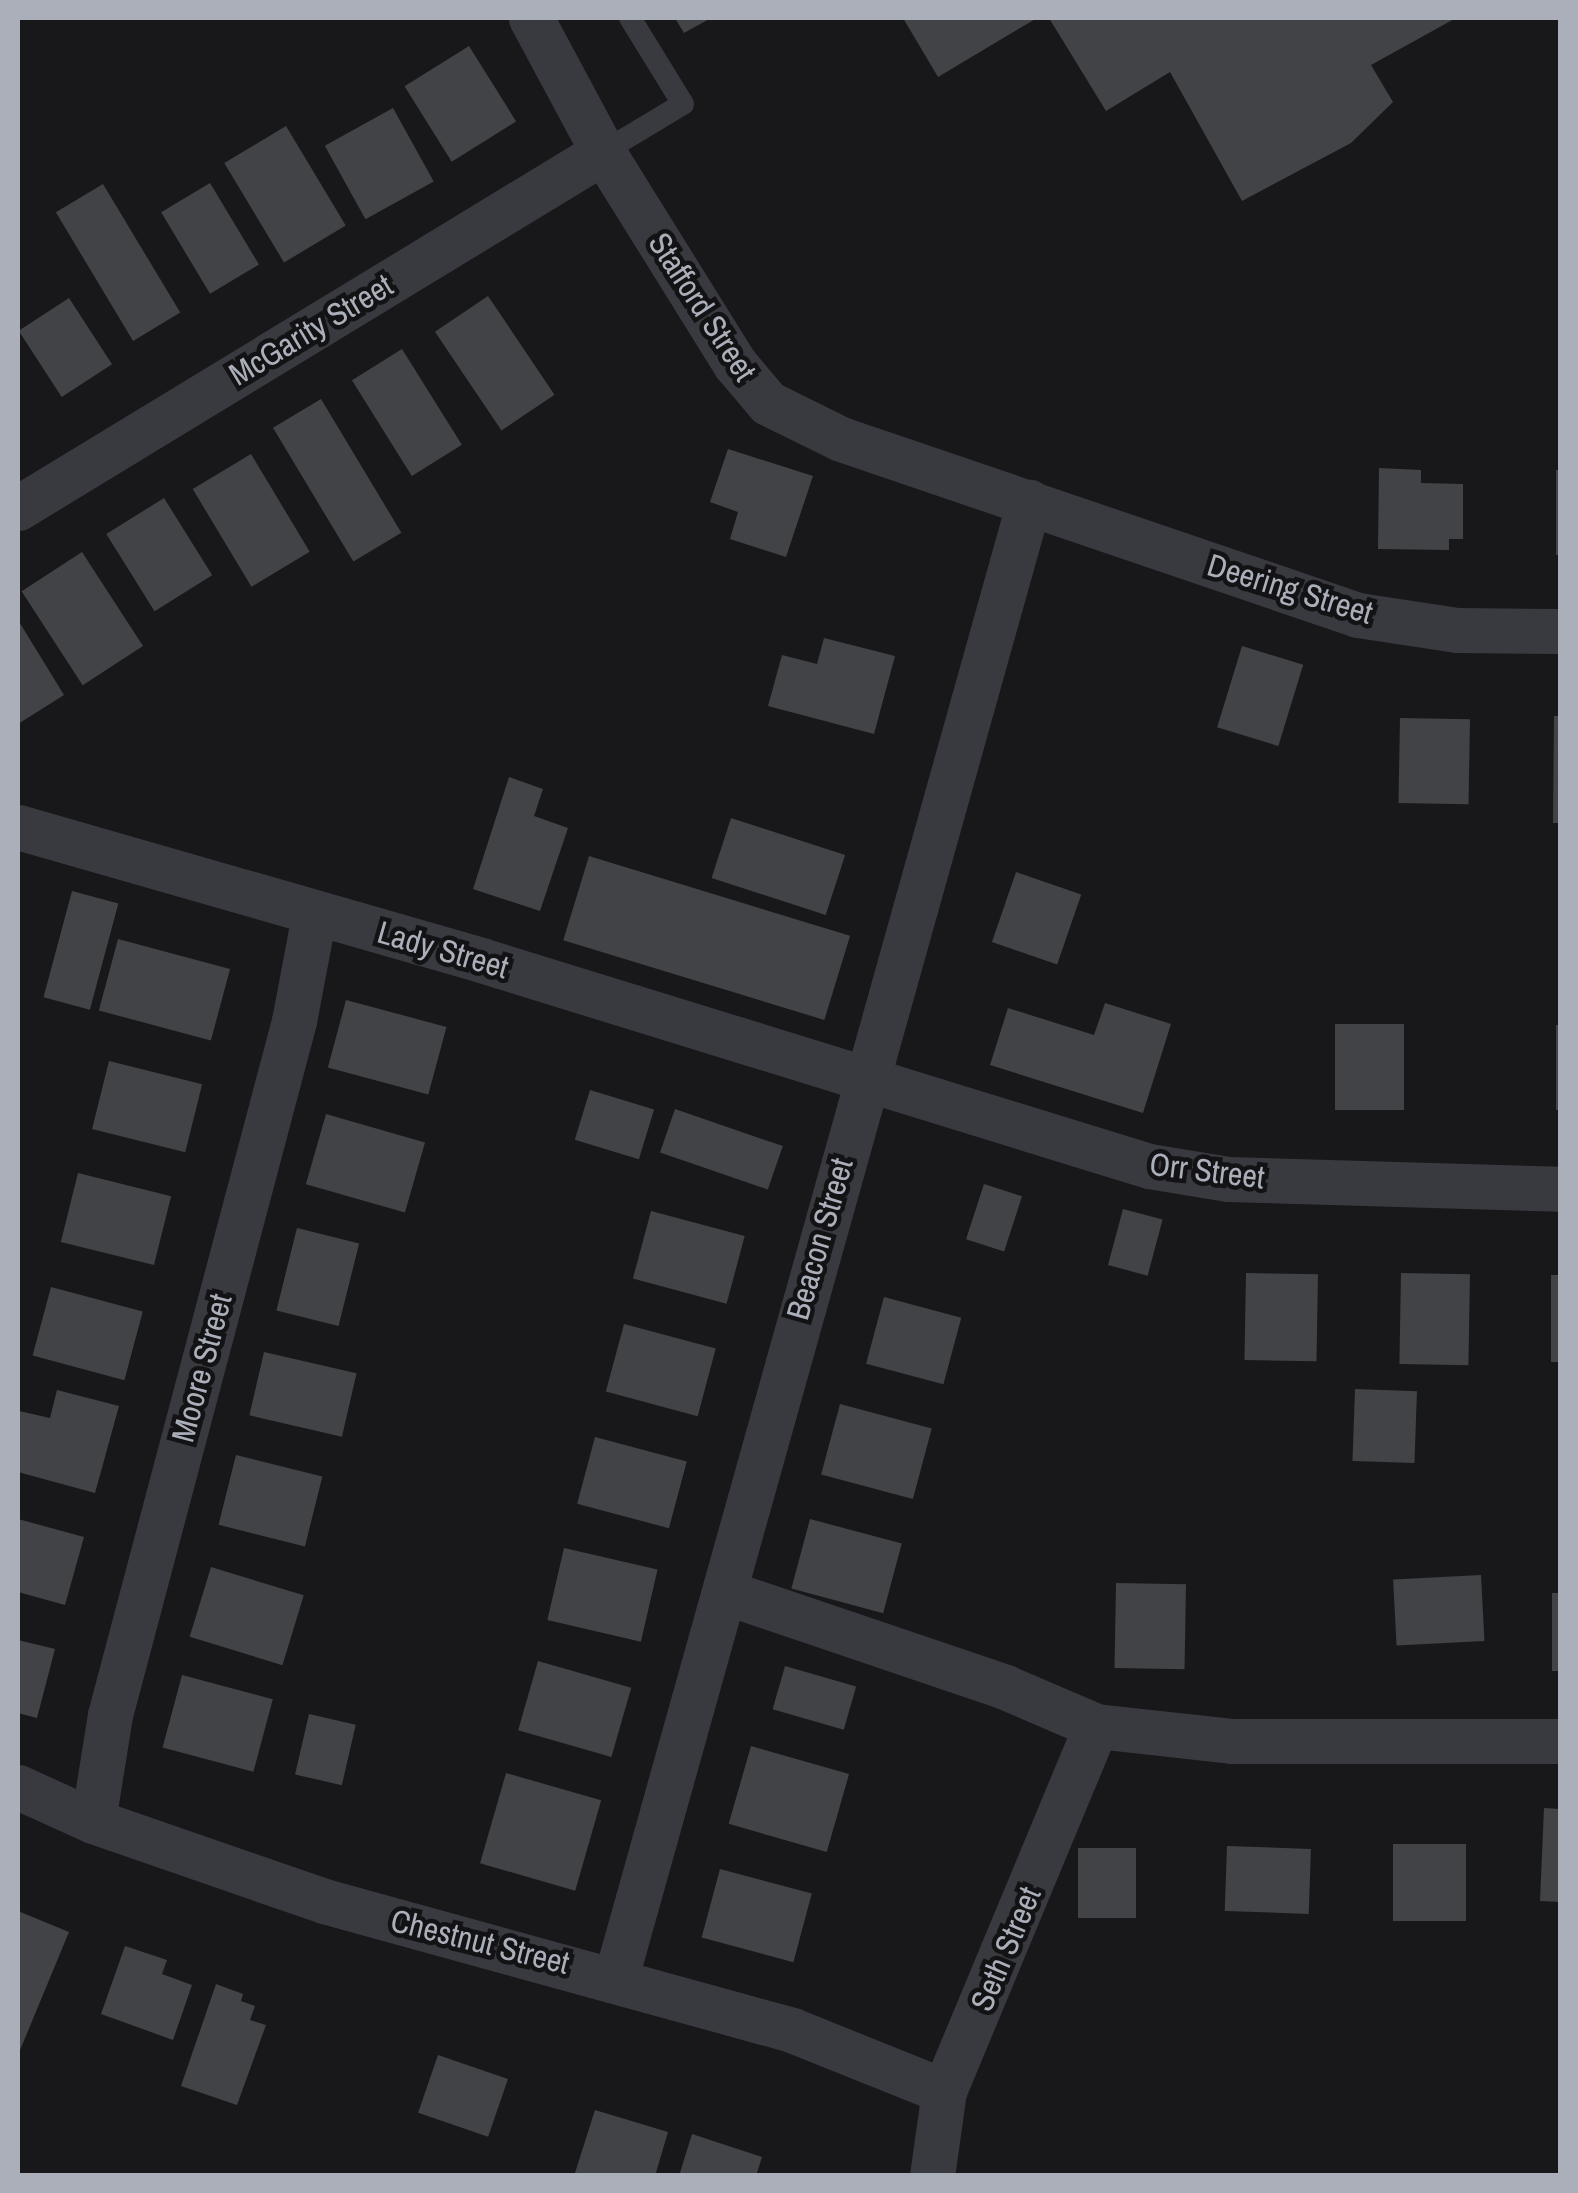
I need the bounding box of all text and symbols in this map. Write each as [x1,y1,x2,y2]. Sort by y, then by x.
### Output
street label: Stafford Street [640,226,764,388]
street label: McGarity Street [222,266,400,394]
street label: Deering Street [1203,546,1377,632]
street label: Lady Street [373,913,513,987]
street label: Orr Street [1147,1145,1267,1197]
street label: Beacon Street [779,1154,861,1324]
street label: Moore Street [164,1290,240,1446]
street label: Seth Street [963,1881,1049,2017]
street label: Chestnut Street [387,1901,573,1983]

